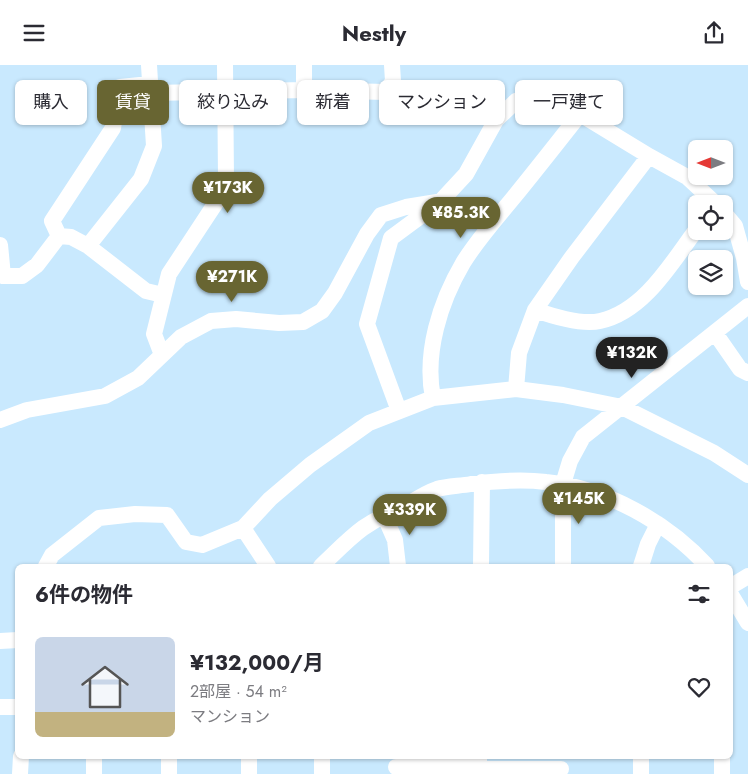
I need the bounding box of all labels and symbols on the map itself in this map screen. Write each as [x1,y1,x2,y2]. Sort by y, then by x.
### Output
north arrow [688,140,732,185]
pin: ¥173K [193,171,263,214]
pin: ¥85.3K [420,197,502,239]
pin: ¥271K [197,261,267,303]
pin: ¥132K [597,337,667,379]
pin: ¥145K [544,483,614,525]
pin: ¥339K [375,493,445,536]

